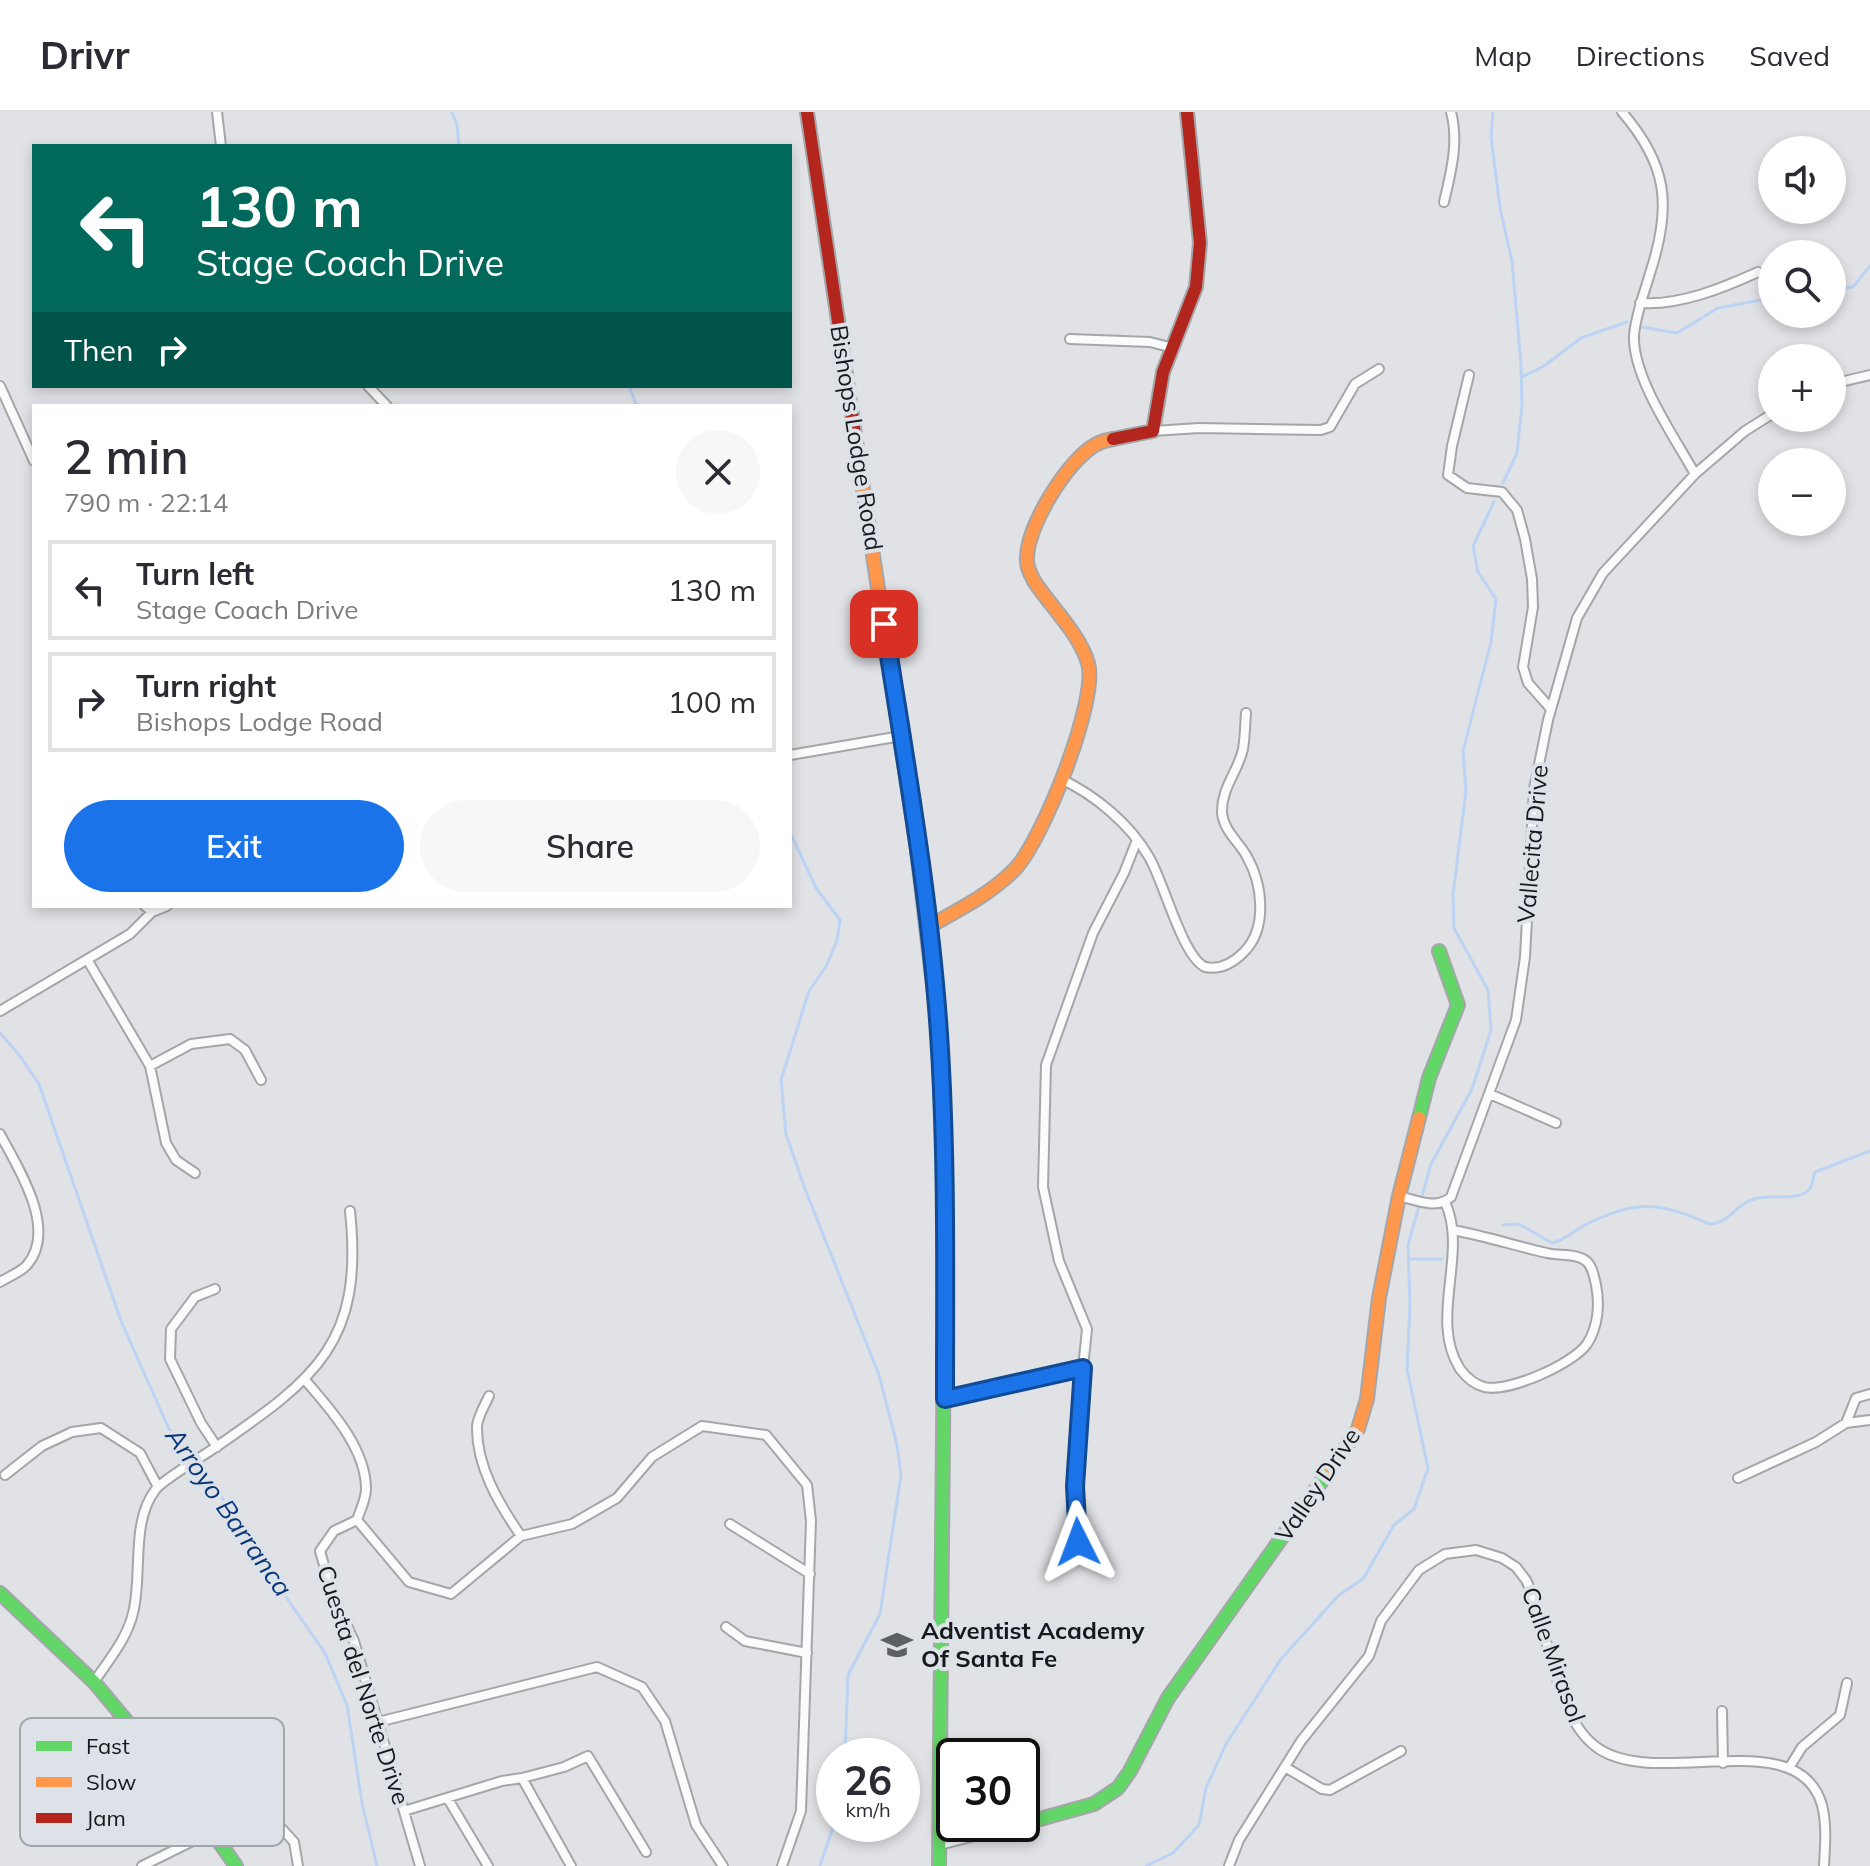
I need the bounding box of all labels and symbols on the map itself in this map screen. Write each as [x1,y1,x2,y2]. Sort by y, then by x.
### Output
street label: Bishops Lodge Road [824,323,890,553]
pin [850,590,918,658]
street label: Vallecita Drive [1510,763,1554,924]
water label: Arroyo Barranca [158,1420,300,1603]
street label: Valley Drive [1268,1422,1366,1547]
position arrow [1036,1500,1120,1584]
street label: Cuesta del Norte Drive [311,1561,417,1808]
street label: Calle Mirasol [1516,1583,1592,1726]
place label: Adventist Academy Of Santa Fe [921,1615,1145,1673]
school or university icon: Adventist Academy Of Santa Fe [880,1628,914,1662]
legend [20,1718,284,1846]
text: Fast [86,1732,130,1760]
speed limit sign: 30 [936,1738,1040,1842]
text: Slow [86,1768,136,1796]
text: Jam [86,1804,126,1832]

